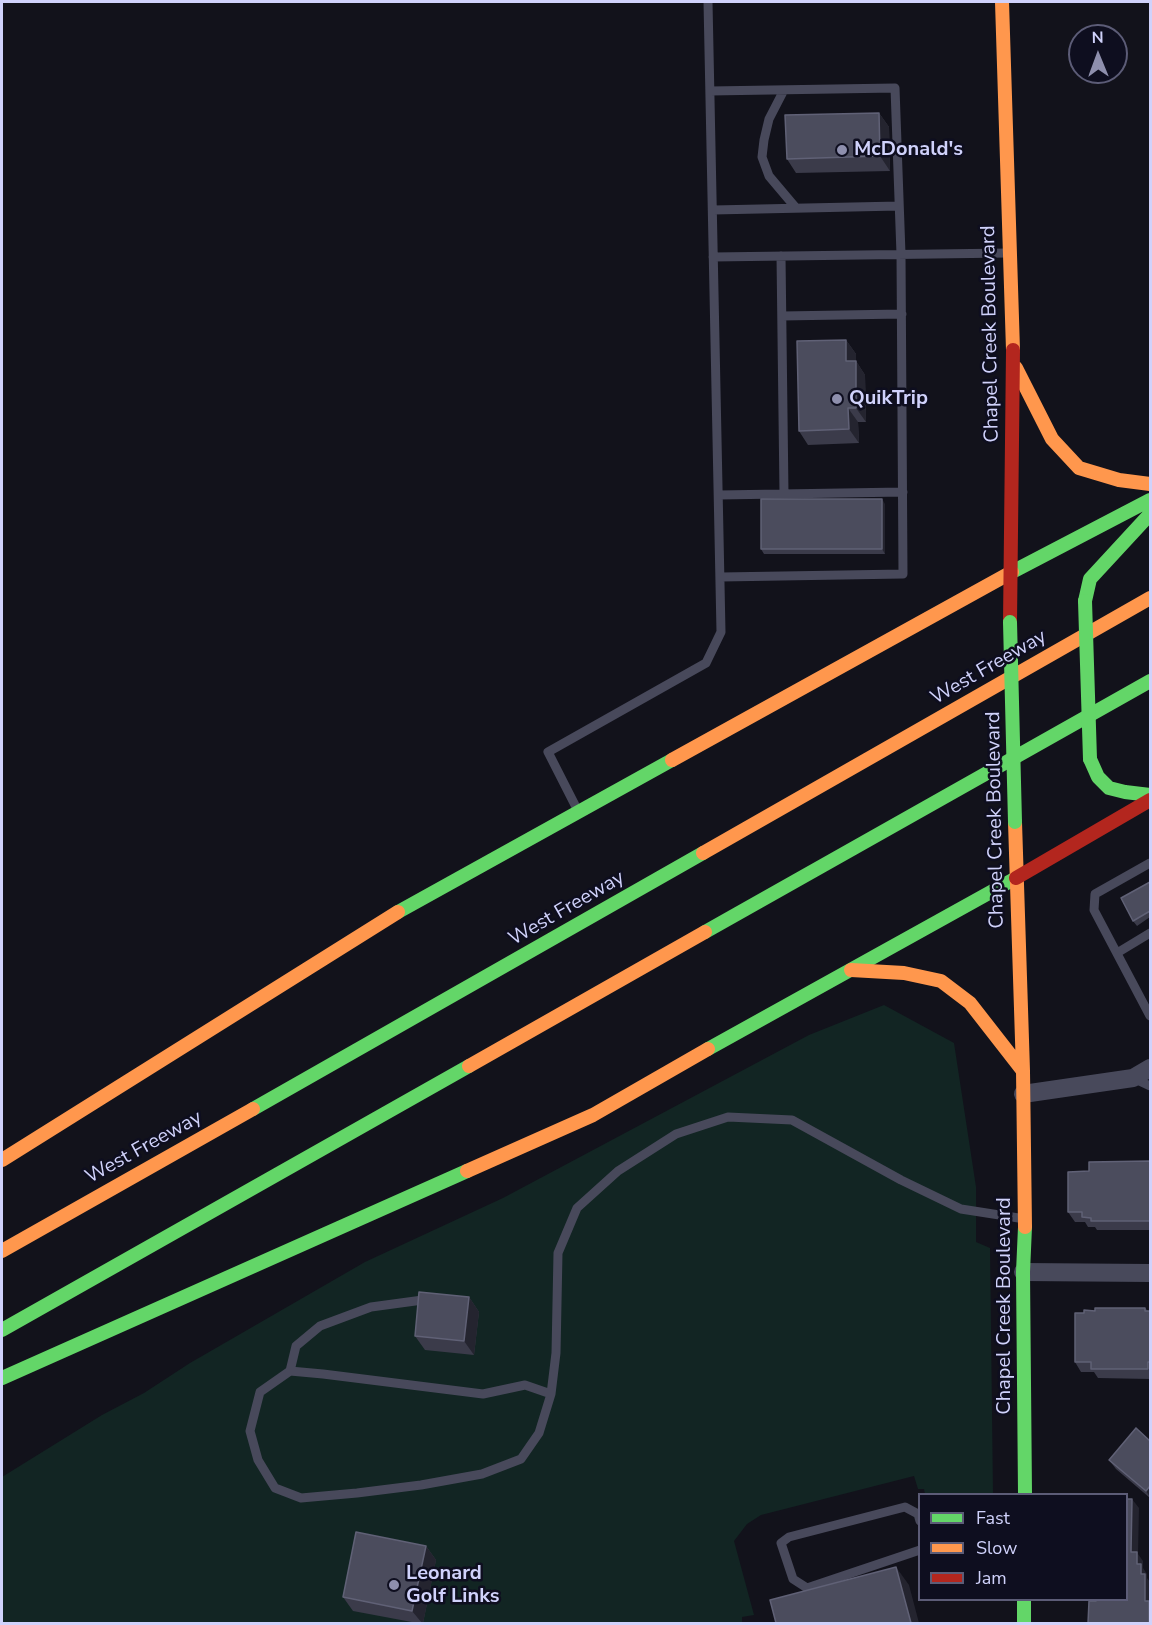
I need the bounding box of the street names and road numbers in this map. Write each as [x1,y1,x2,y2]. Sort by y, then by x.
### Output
street label: Chapel Creek Boulevard [977,225,1005,443]
street label: West Freeway [927,625,1051,711]
street label: Chapel Creek Boulevard [982,711,1010,929]
street label: West Freeway [505,866,629,952]
street label: West Freeway [82,1106,206,1190]
street label: Chapel Creek Boulevard [993,1197,1017,1415]

